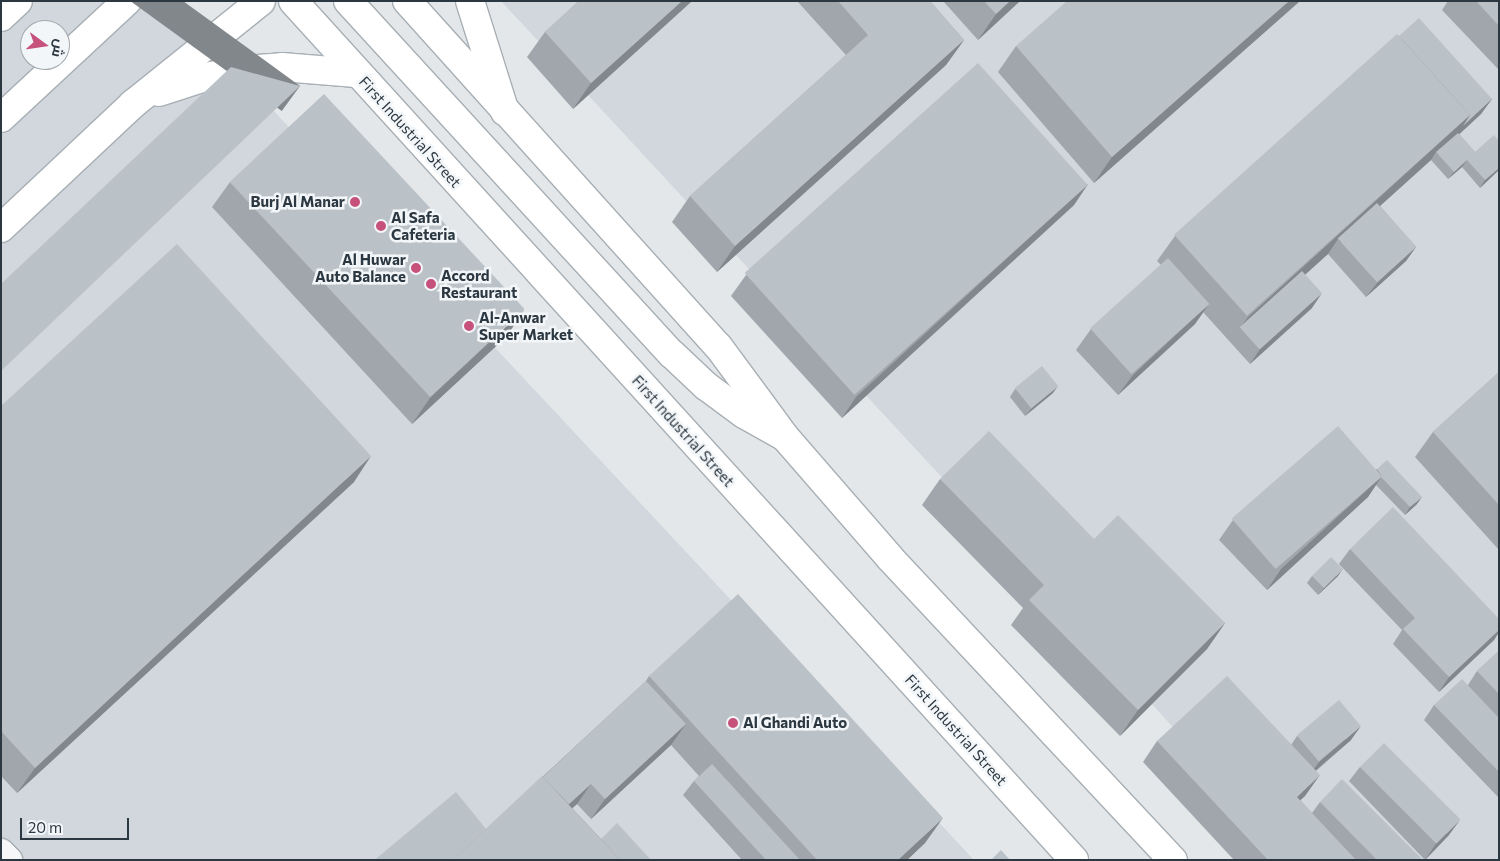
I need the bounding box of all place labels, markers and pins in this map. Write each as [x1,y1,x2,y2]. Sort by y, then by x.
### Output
place label: Burj Al Manar [251,193,345,211]
marker: Burj Al Manar [349,196,361,208]
place label: Al Safa Cafeteria [391,208,455,243]
marker: Al Safa Cafeteria [375,220,387,232]
place label: Al Huwar Auto Balance [315,250,406,285]
marker: Al Huwar Auto Balance [410,262,422,274]
place label: Accord Restaurant [441,266,517,301]
marker: Accord Restaurant [425,278,437,290]
place label: Al-Anwar Super Market [479,308,573,343]
marker: Al-Anwar Super Market [463,320,475,332]
place label: Al Ghandi Auto [743,714,847,732]
marker: Al Ghandi Auto [727,717,739,729]

